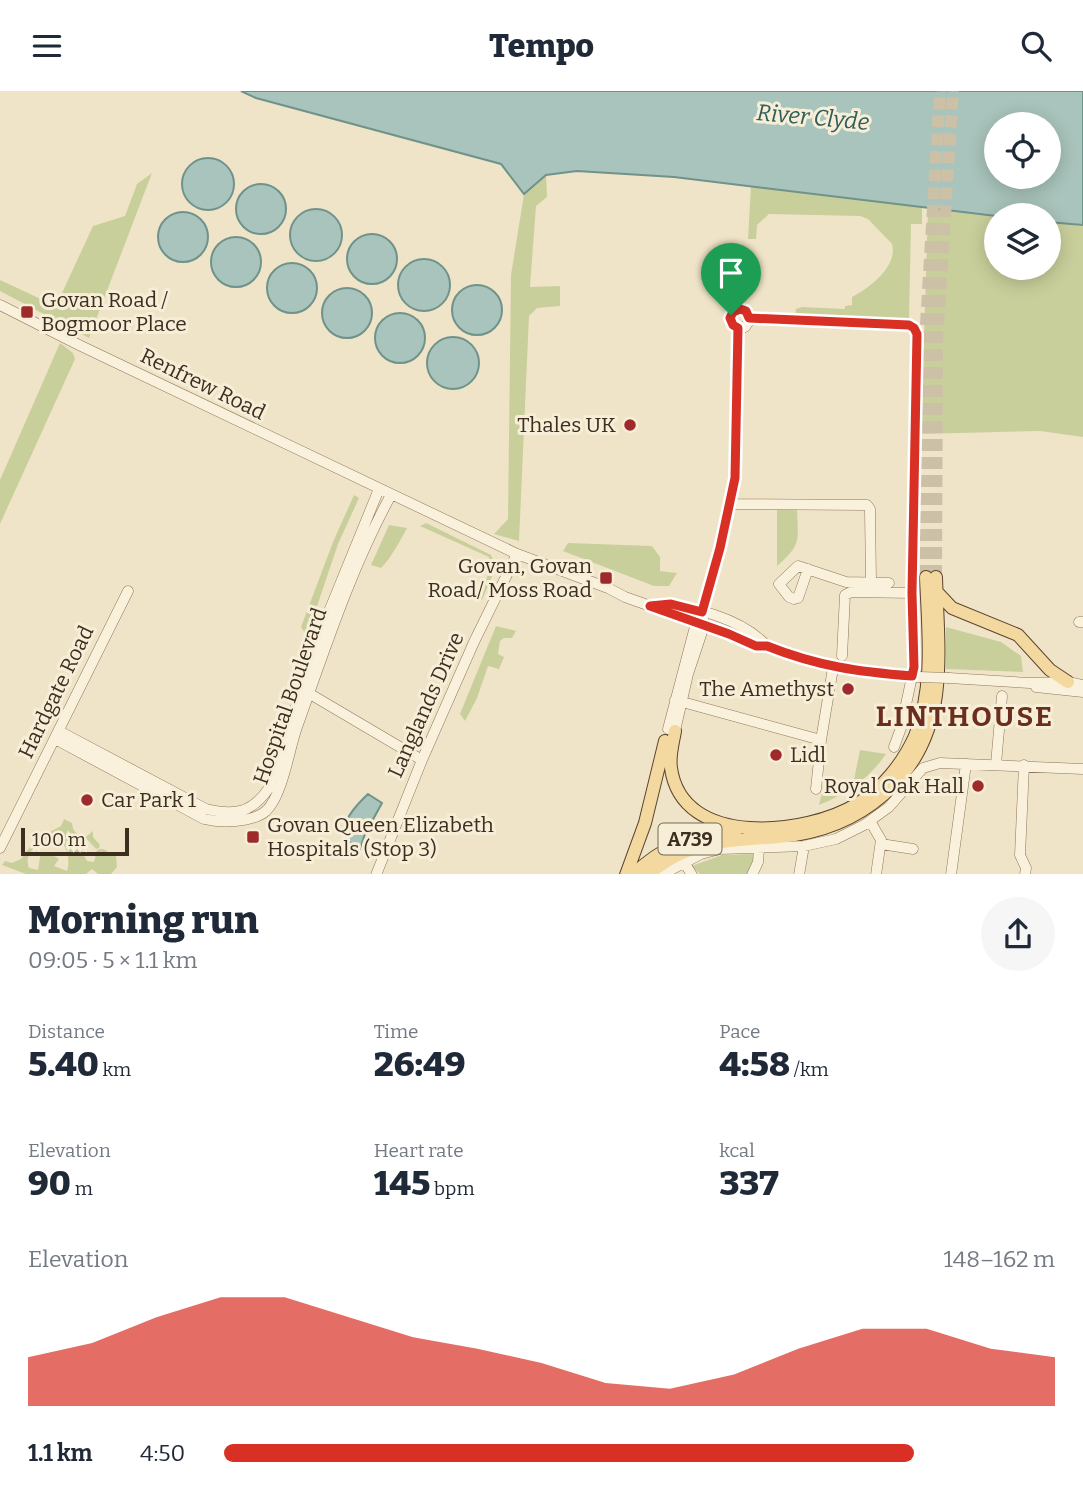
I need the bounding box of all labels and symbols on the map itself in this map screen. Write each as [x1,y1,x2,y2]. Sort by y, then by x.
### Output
water label: River Clyde [756,98,871,136]
pin [701,243,761,315]
place label: Govan Road / Bogmoor Place [41,287,187,337]
marker: Govan Road / Bogmoor Place [19,304,35,320]
street label: Renfrew Road [136,343,270,425]
place label: Thales UK [517,412,616,438]
marker: Thales UK [622,417,638,433]
place label: Govan, Govan Road/ Moss Road [427,553,592,603]
marker: Govan, Govan Road/ Moss Road [598,570,614,586]
street label: Hospital Boulevard [248,604,332,788]
street label: Hardgate Road [13,621,99,763]
street label: Langlands Drive [382,628,470,782]
place label: The Amethyst [699,676,834,702]
marker: The Amethyst [840,681,856,697]
district label: LINTHOUSE [876,700,1054,733]
place label: Lidl [790,742,826,768]
marker: Lidl [768,747,784,763]
place label: Royal Oak Hall [824,773,964,799]
marker: Royal Oak Hall [970,778,986,794]
place label: Car Park 1 [101,787,197,813]
marker: Car Park 1 [79,792,95,808]
place label: Govan Queen Elizabeth Hospitals (Stop 3) [267,812,494,862]
road number: A739 [658,824,722,855]
scale bar [21,825,130,857]
marker: Govan Queen Elizabeth Hospitals (Stop 3) [245,829,261,845]

